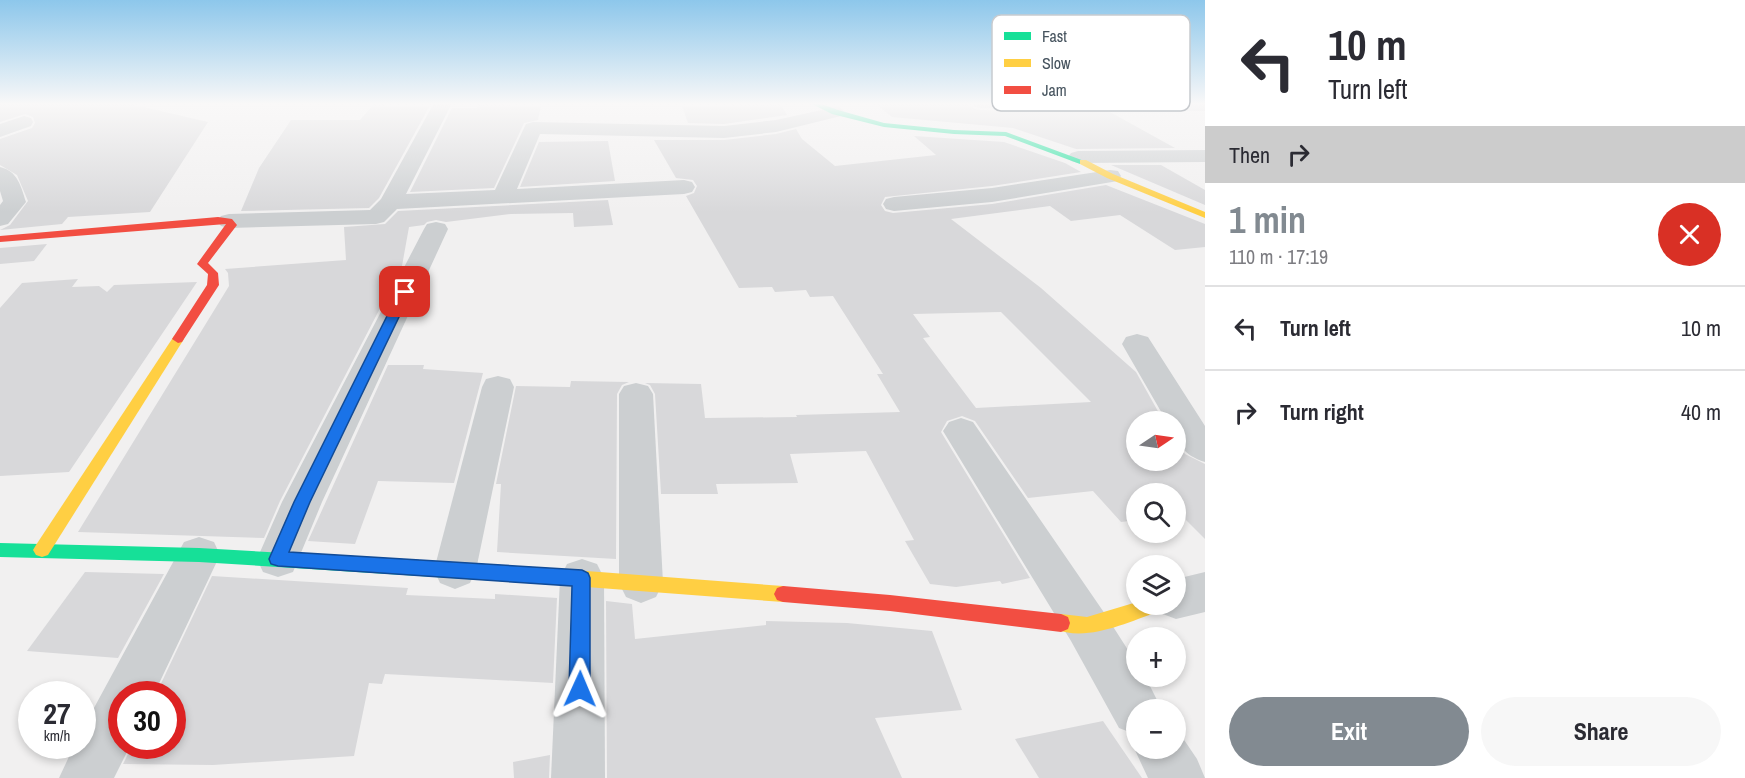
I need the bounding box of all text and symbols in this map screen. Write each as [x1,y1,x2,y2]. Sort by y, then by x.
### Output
legend [992,15,1190,111]
text: 10 m [1328,17,1407,73]
icon: left [1229,24,1307,102]
text: Fast [1042,25,1067,47]
text: Slow [1042,52,1071,74]
text: Turn left [1328,71,1407,107]
text: Jam [1042,79,1067,101]
icon: right [1282,138,1315,171]
text: Then [1229,140,1270,170]
text: 1 min [1229,196,1306,244]
button: close [1658,203,1721,266]
text: 110 m · 17:19 [1229,243,1328,270]
pin [379,266,430,317]
icon: arrive [388,275,421,308]
icon: left [1229,312,1262,345]
text: Turn left [1280,313,1351,343]
text: 10 m [1681,313,1721,343]
icon: right [1229,396,1262,429]
text: Turn right [1280,397,1364,427]
text: 40 m [1681,397,1721,427]
north arrow [1126,411,1186,471]
map controls [1126,411,1186,759]
button: search [1126,483,1186,543]
button: layers [1126,555,1186,615]
button: + [1126,627,1186,687]
position arrow [548,657,612,721]
speed limit sign: 30 [108,681,186,759]
text: 27 [43,693,71,733]
button: Exit [1229,697,1469,766]
button: Share [1481,697,1721,766]
button: − [1126,699,1186,759]
text: km/h [44,725,70,746]

